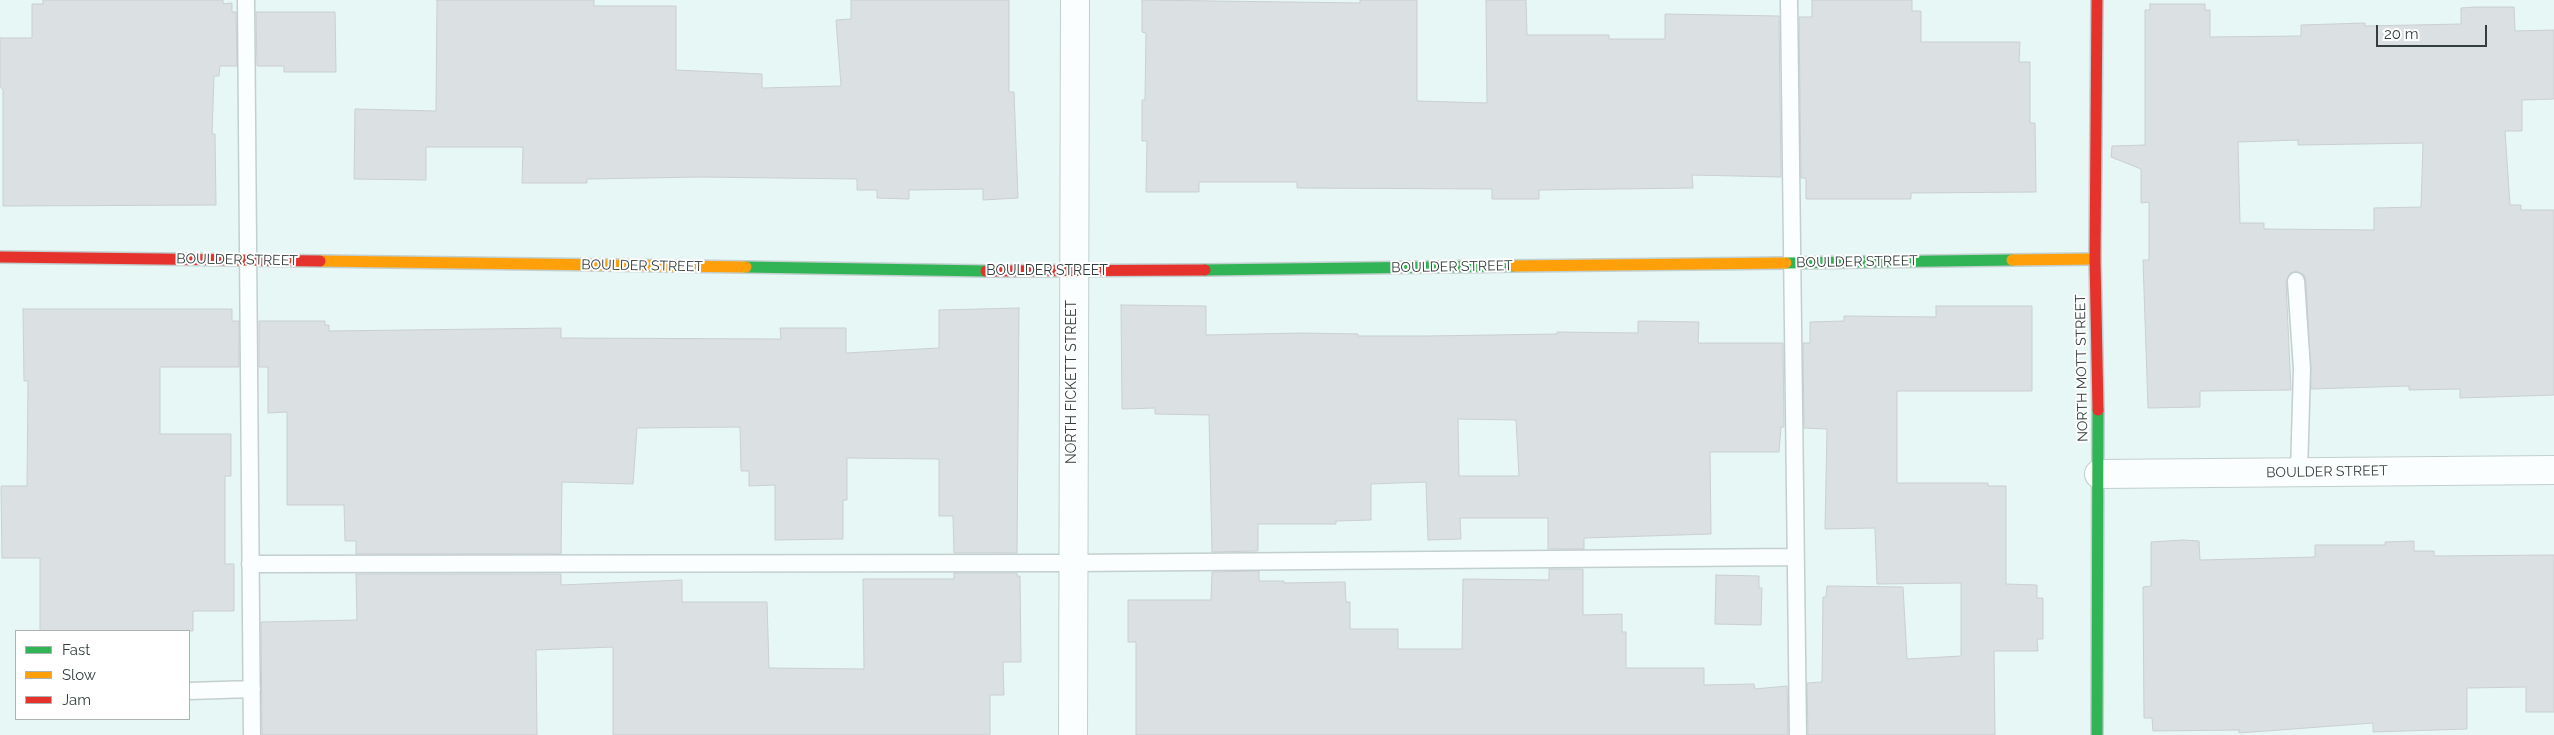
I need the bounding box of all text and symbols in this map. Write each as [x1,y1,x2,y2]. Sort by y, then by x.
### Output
scale bar [2379,15,2490,47]
text: 20 m [2384,25,2419,43]
street label: BOULDER STREET [176,251,298,269]
street label: BOULDER STREET [1796,253,1918,271]
street label: BOULDER STREET [581,257,703,275]
street label: BOULDER STREET [1391,258,1513,276]
street label: BOULDER STREET [986,263,1108,279]
street label: NORTH MOTT STREET [2072,294,2092,442]
street label: NORTH FICKETT STREET [1064,300,1080,464]
street label: BOULDER STREET [2266,463,2388,481]
legend [15,630,190,720]
text: Fast [62,641,90,659]
text: Slow [62,666,96,684]
text: Jam [62,691,91,709]

